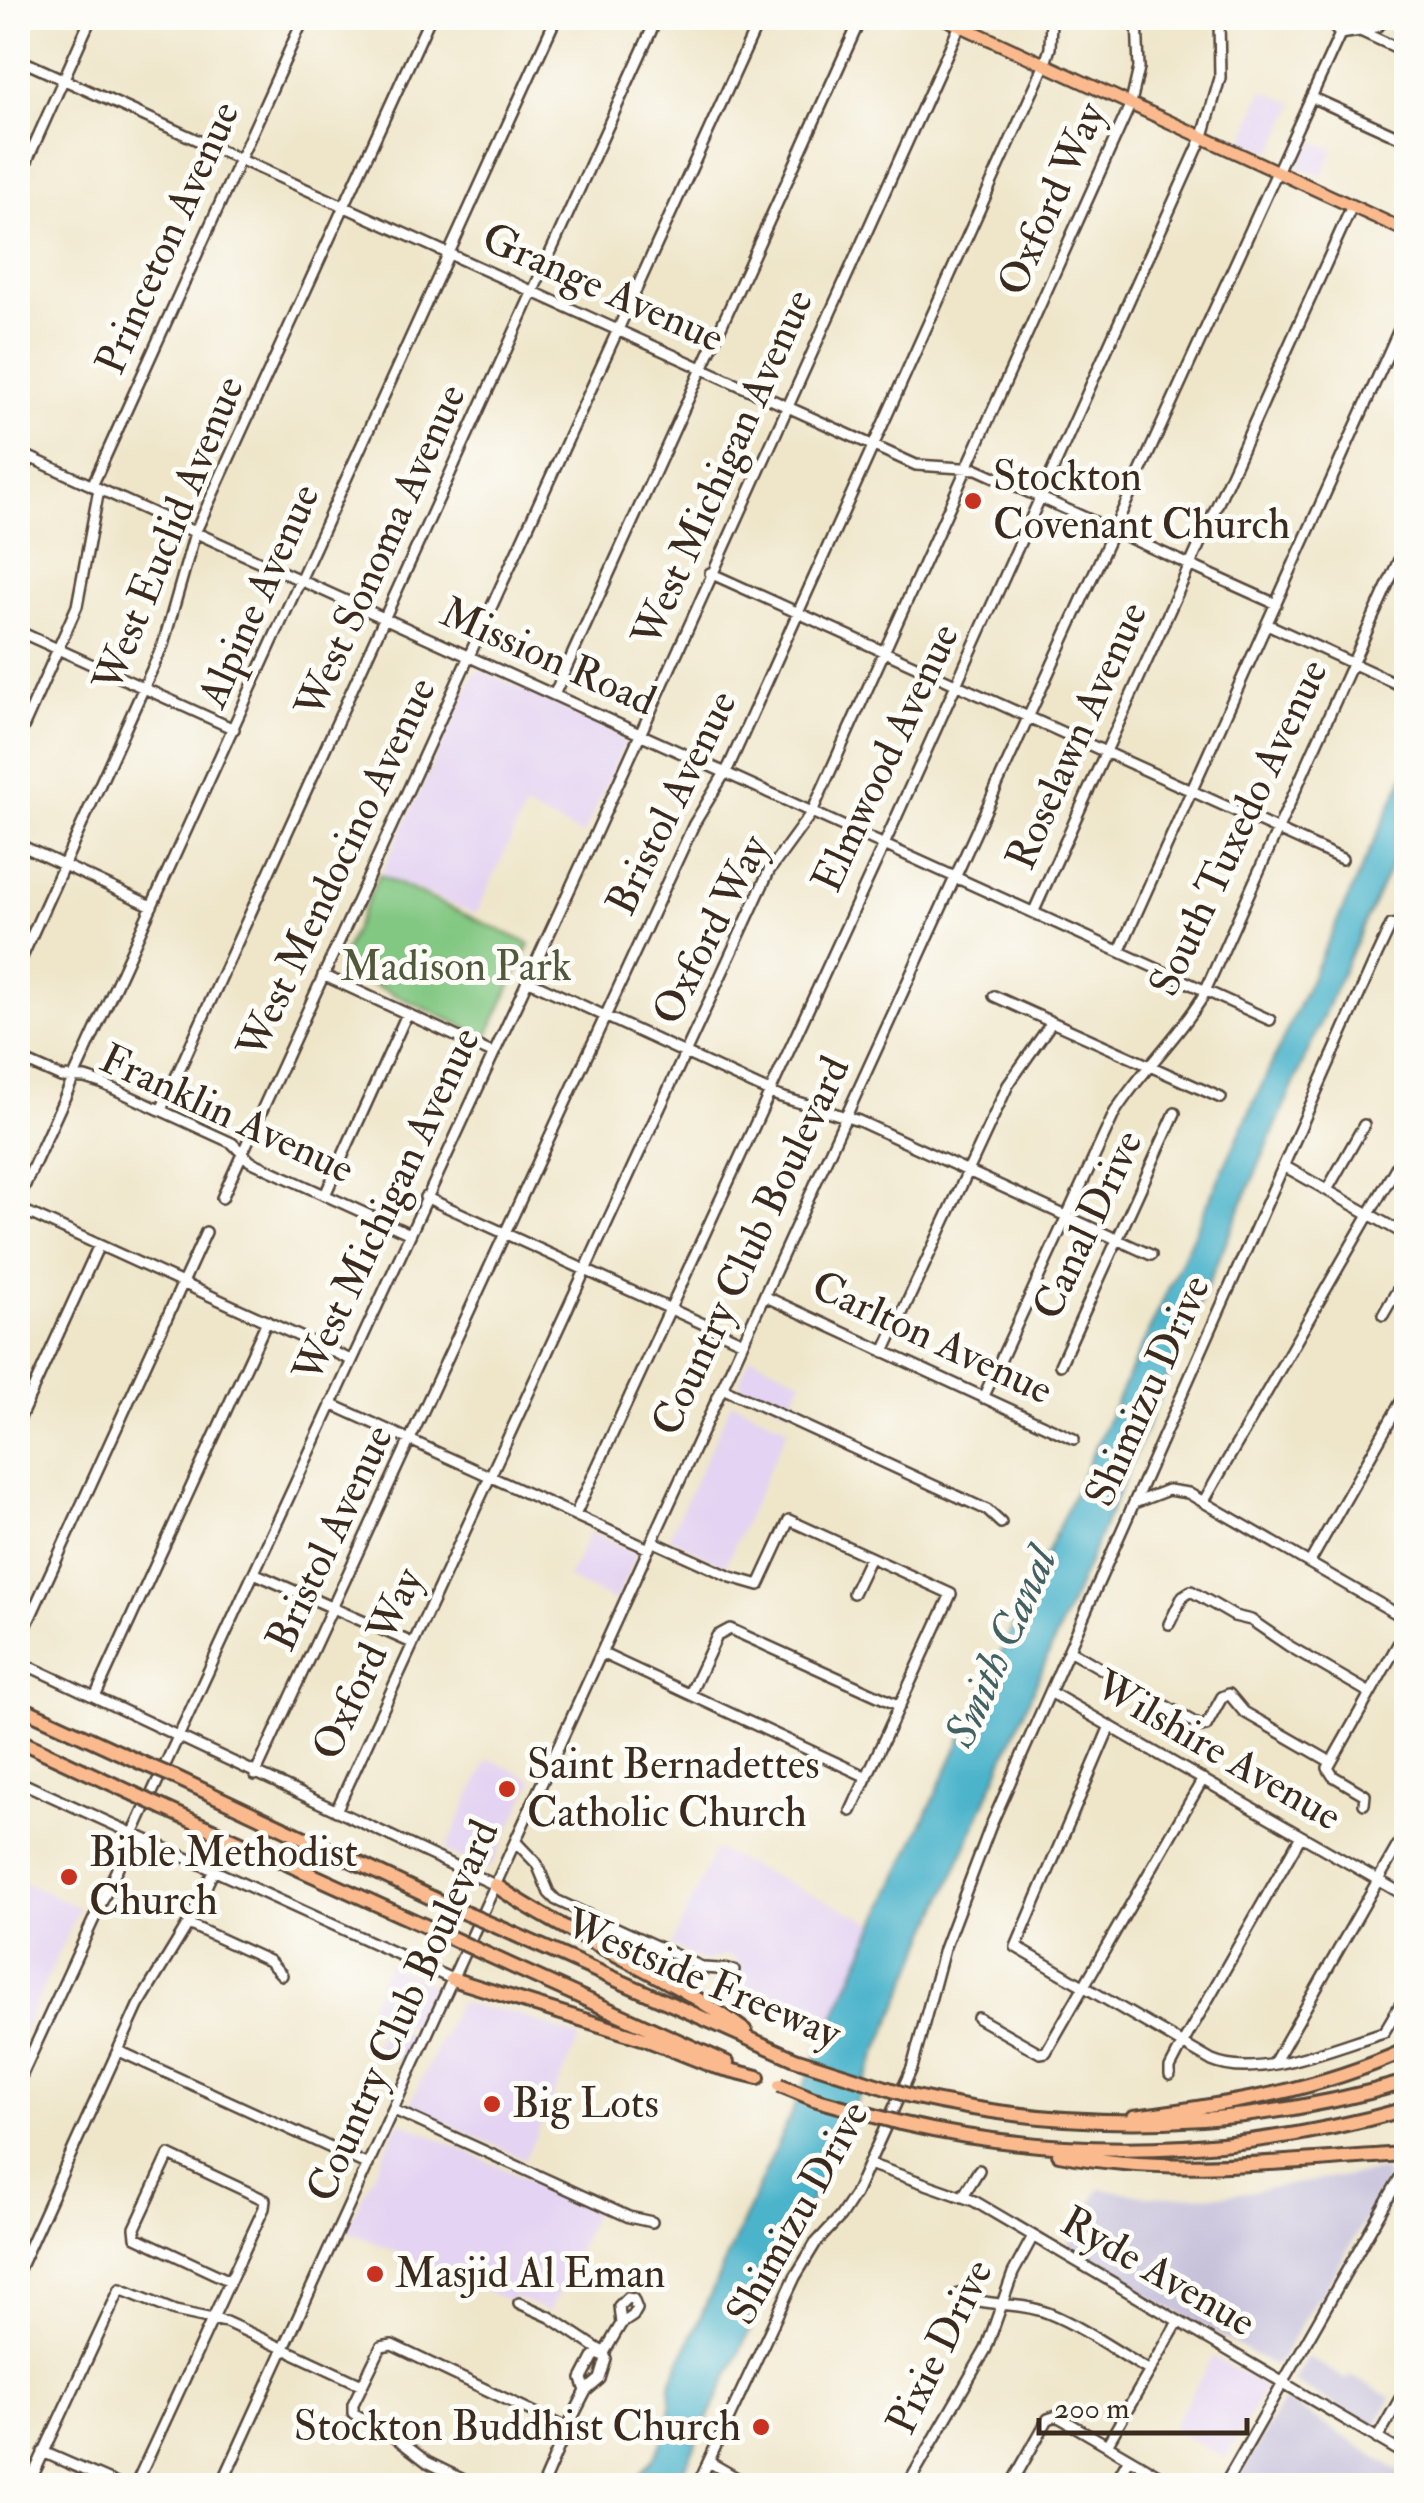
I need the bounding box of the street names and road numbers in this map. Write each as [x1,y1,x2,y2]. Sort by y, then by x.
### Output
street label: Princeton Avenue [85,94,251,382]
street label: Oxford Way [986,94,1118,304]
street label: Grange Avenue [474,212,732,364]
street label: West Michigan Avenue [621,282,825,655]
street label: West Euclid Avenue [82,369,256,700]
street label: West Sonoma Avenue [284,376,478,726]
street label: Alpine Avenue [186,476,331,717]
street label: Mission Road [432,586,664,728]
street label: Roselawn Avenue [995,594,1159,878]
street label: Elmwood Avenue [801,616,971,900]
street label: South Tuxedo Avenue [1138,651,1340,1005]
street label: West Mendocino Avenue [226,670,448,1067]
street label: Bristol Avenue [595,682,749,924]
street label: Oxford Way [641,826,781,1033]
street label: West Michigan Avenue [282,1019,492,1391]
street label: Franklin Avenue [92,1033,362,1195]
street label: Country Club Boulevard [640,1048,862,1444]
street label: Canal Drive [1022,1122,1154,1328]
street label: Carlton Avenue [803,1260,1061,1416]
street label: Shimizu Drive [1074,1267,1222,1515]
street label: Bristol Avenue [255,1417,405,1659]
street label: Oxford Way [301,1559,435,1768]
street label: Wilshire Avenue [1085,1659,1350,1842]
street label: Country Club Boulevard [295,1812,511,2210]
street label: Westside Freeway [557,1897,849,2061]
street label: Shimizu Drive [715,2092,881,2334]
street label: Ryde Avenue [1052,2196,1264,2348]
street label: Pixie Drive [875,2251,1005,2443]

